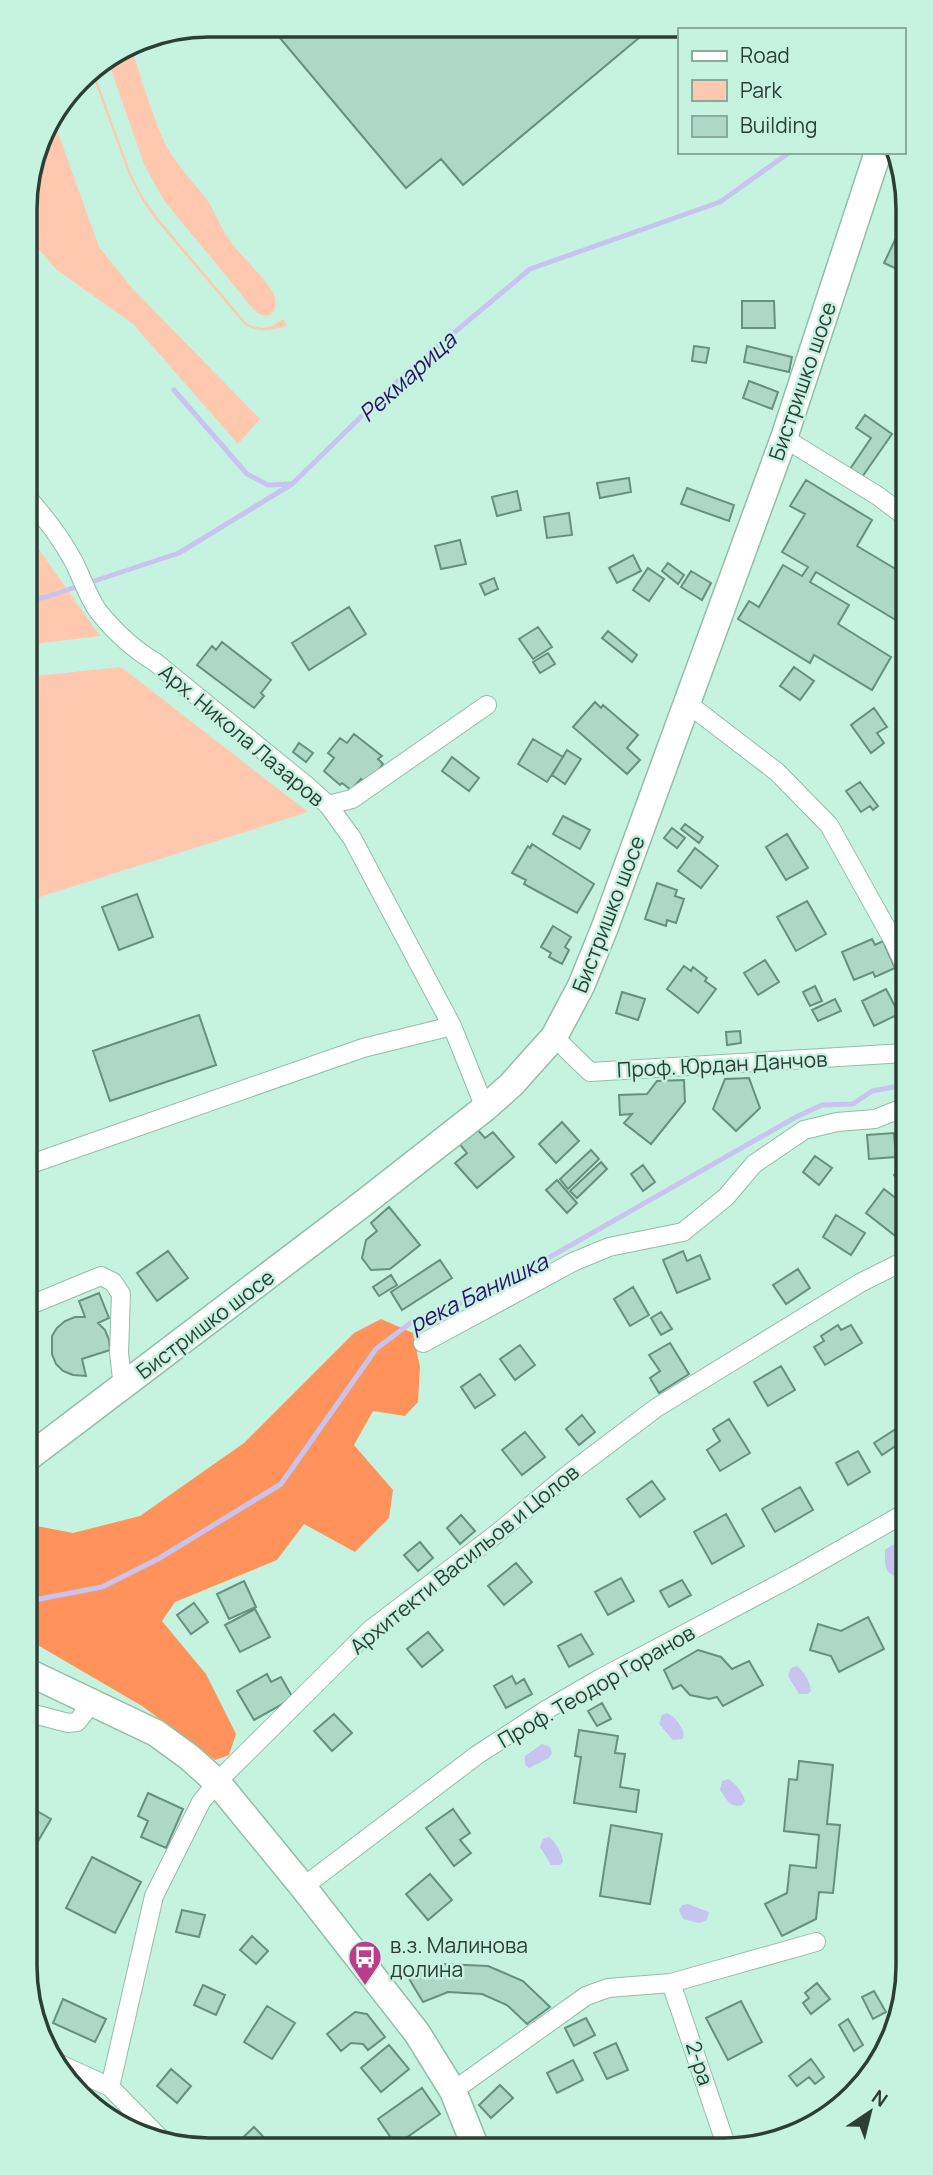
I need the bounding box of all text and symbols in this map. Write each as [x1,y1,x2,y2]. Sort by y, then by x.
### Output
legend [678,28,905,154]
text: Road [740,41,790,69]
text: Park [740,76,782,104]
text: Building [740,111,817,139]
street label: Бистришко шосе [762,298,842,464]
water label: Рекмарица [351,323,464,428]
street label: Арх. Никола Лазаров [153,658,331,812]
street label: Бистришко шосе [565,831,651,997]
street label: Проф. Юрдан Данчов [616,1045,828,1083]
water label: река Банишка [403,1244,554,1339]
street label: Бистришко шосе [130,1263,280,1385]
street label: Архитекти Васильов и Цолов [344,1458,584,1660]
street label: Проф. Теодор Горанов [492,1618,700,1754]
place label: в.з. Малинова долина [390,1931,528,1983]
bus stop icon: в.з. Малинова долина [346,1938,384,1987]
street label: 2-ра [680,2037,720,2089]
north arrow [835,2077,905,2147]
text: N [867,2084,893,2113]

